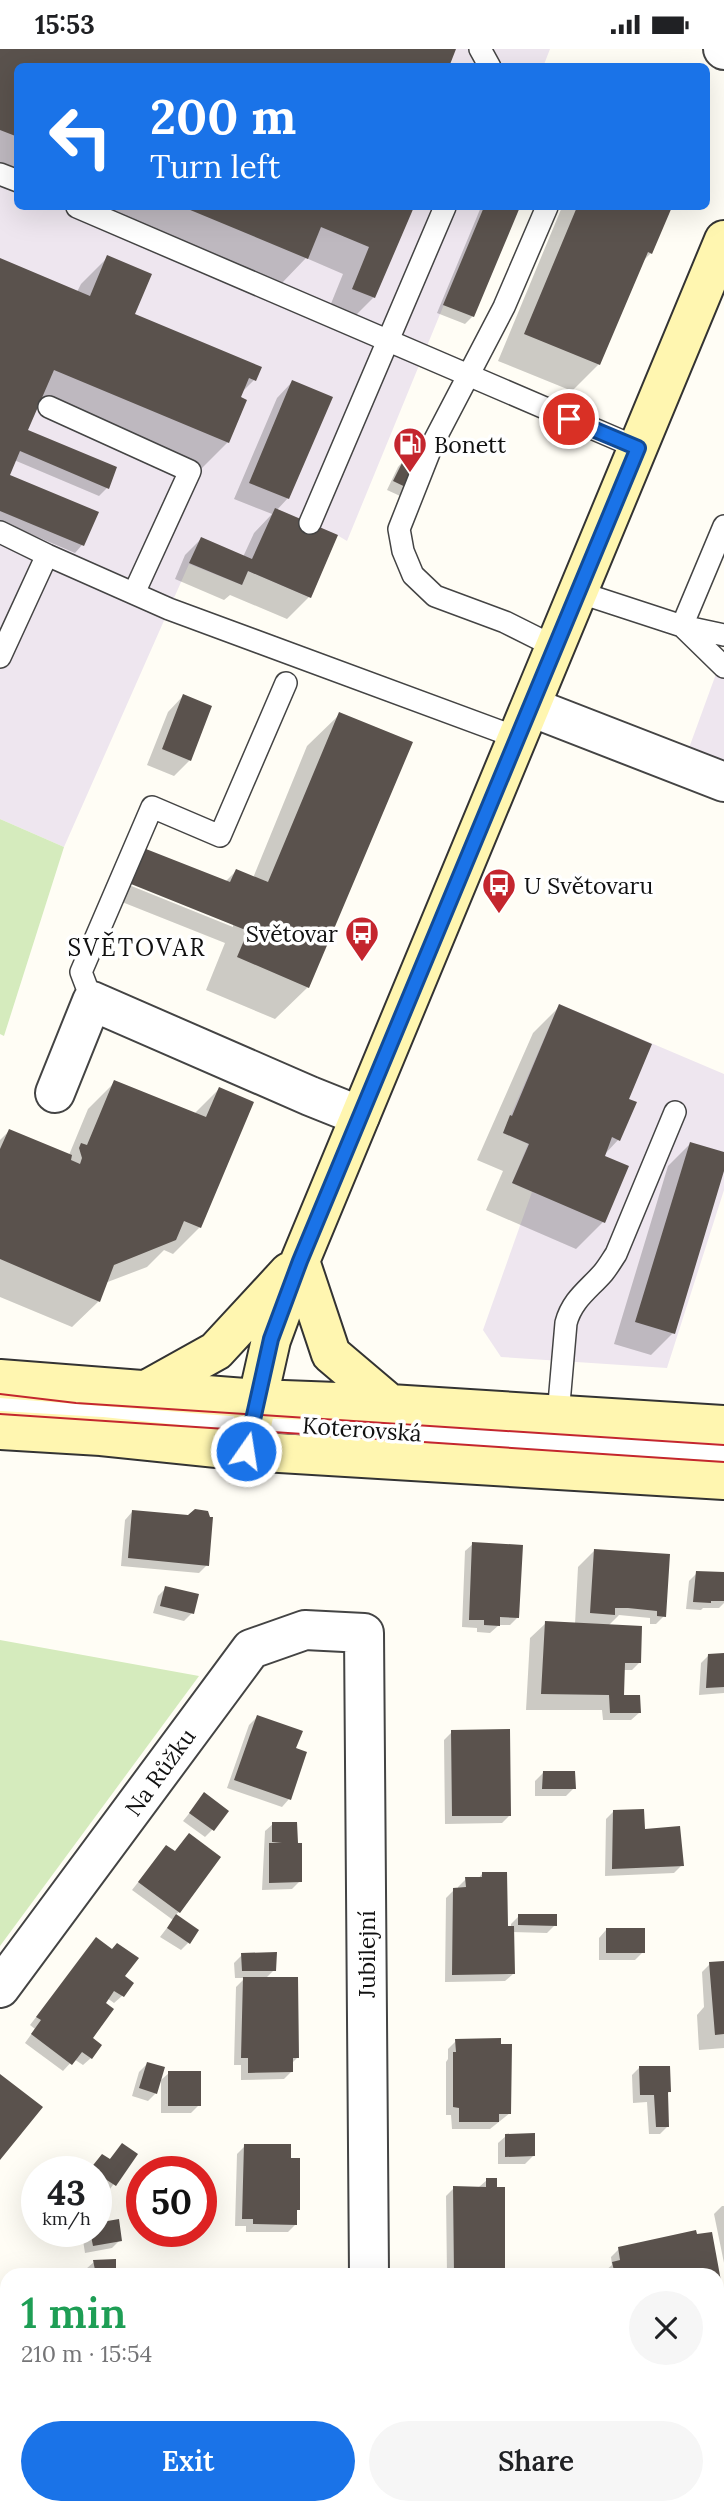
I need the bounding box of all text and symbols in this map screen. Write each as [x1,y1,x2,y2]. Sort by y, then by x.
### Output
text: 15:53 [35,8,95,41]
text: 200 m [150,85,296,147]
icon: left [35,91,126,182]
text: Turn left [150,146,280,187]
pin [539,389,599,449]
icon: arrive [550,400,588,438]
fuel station icon: Bonett [391,425,429,474]
place label: Bonett [434,430,506,459]
bus stop icon: U Světovaru [480,866,518,915]
place label: U Světovaru [524,871,654,900]
bus stop icon: Světovar [343,914,381,963]
place label: Světovar [246,919,338,948]
district label: SVĚTOVAR [67,931,207,963]
street label: Koterovská [301,1410,423,1448]
position arrow [209,1414,283,1488]
street label: Na Růžku [118,1722,202,1822]
street label: Jubilejní [352,1910,381,1999]
speed limit sign: 50 [126,2156,217,2247]
text: 43 [47,2170,86,2215]
text: km/h [42,2207,91,2230]
text: 1 min [21,2286,126,2340]
button: close [629,2291,703,2365]
text: 210 m · 15:54 [21,2339,152,2368]
button: Exit [21,2421,355,2501]
button: Share [369,2421,703,2501]

